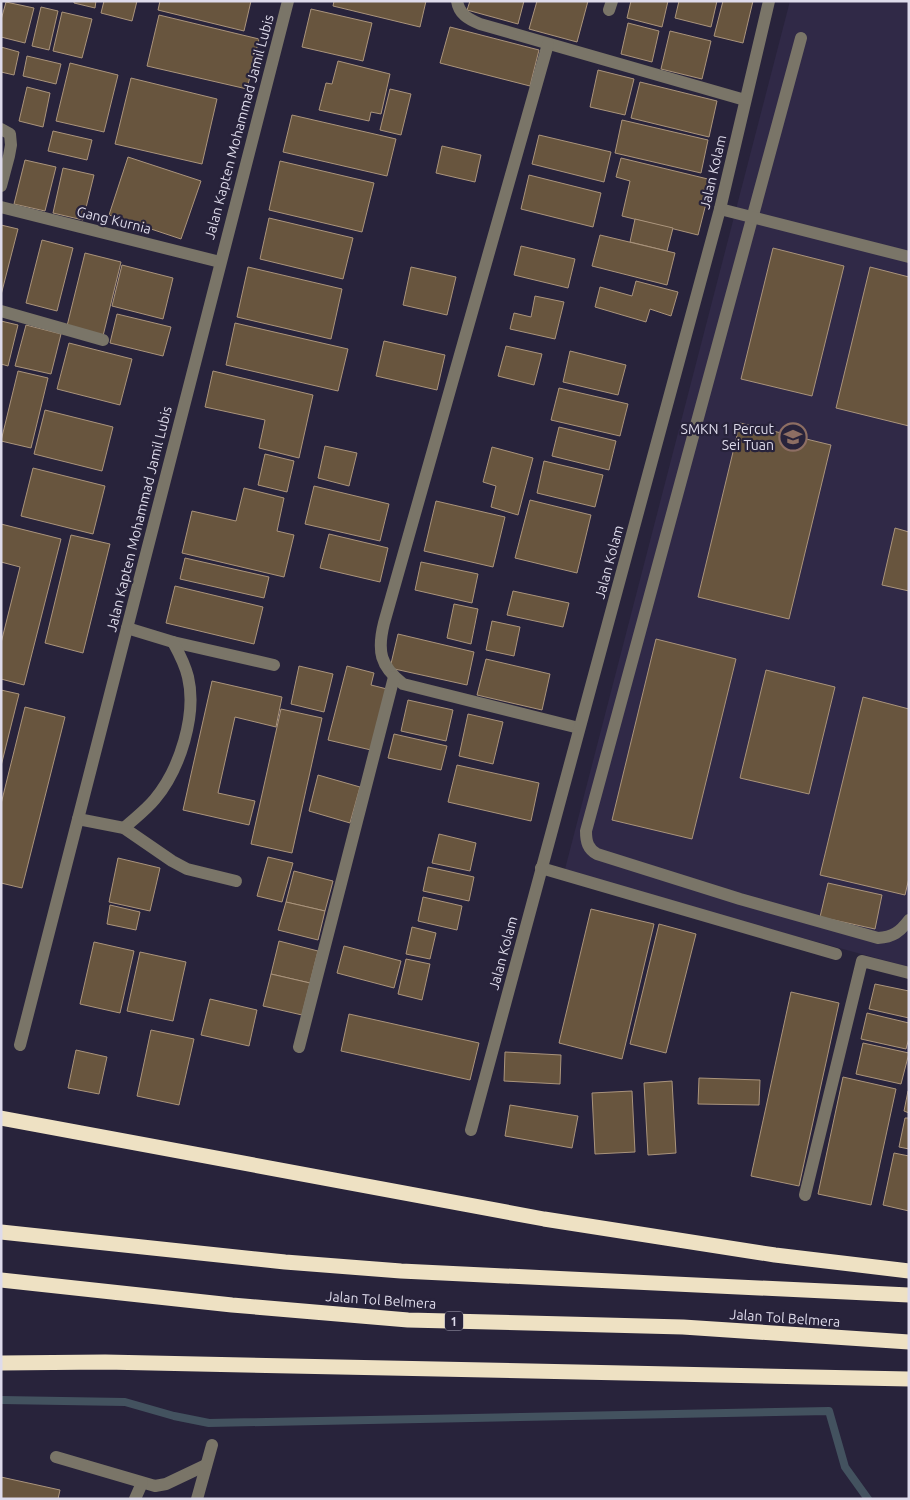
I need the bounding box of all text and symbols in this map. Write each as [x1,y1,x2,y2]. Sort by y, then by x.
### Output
street label: Jalan Kapten Mohammad Jamil Lubis [201,13,277,241]
street label: Jalan Kolam [697,133,729,211]
street label: Gang Kurnia [75,203,153,237]
street label: Jalan Kapten Mohammad Jamil Lubis [103,405,175,633]
place label: SMKN 1 Percut Sei Tuan [681,421,774,453]
school or university icon: SMKN 1 Percut Sei Tuan [778,422,808,452]
street label: Jalan Kolam [591,523,627,601]
street label: Jalan Kolam [485,914,521,992]
street label: Jalan Tol Belmera [325,1288,437,1312]
street label: Jalan Tol Belmera [729,1306,841,1330]
road number: 1 [445,1312,463,1330]

